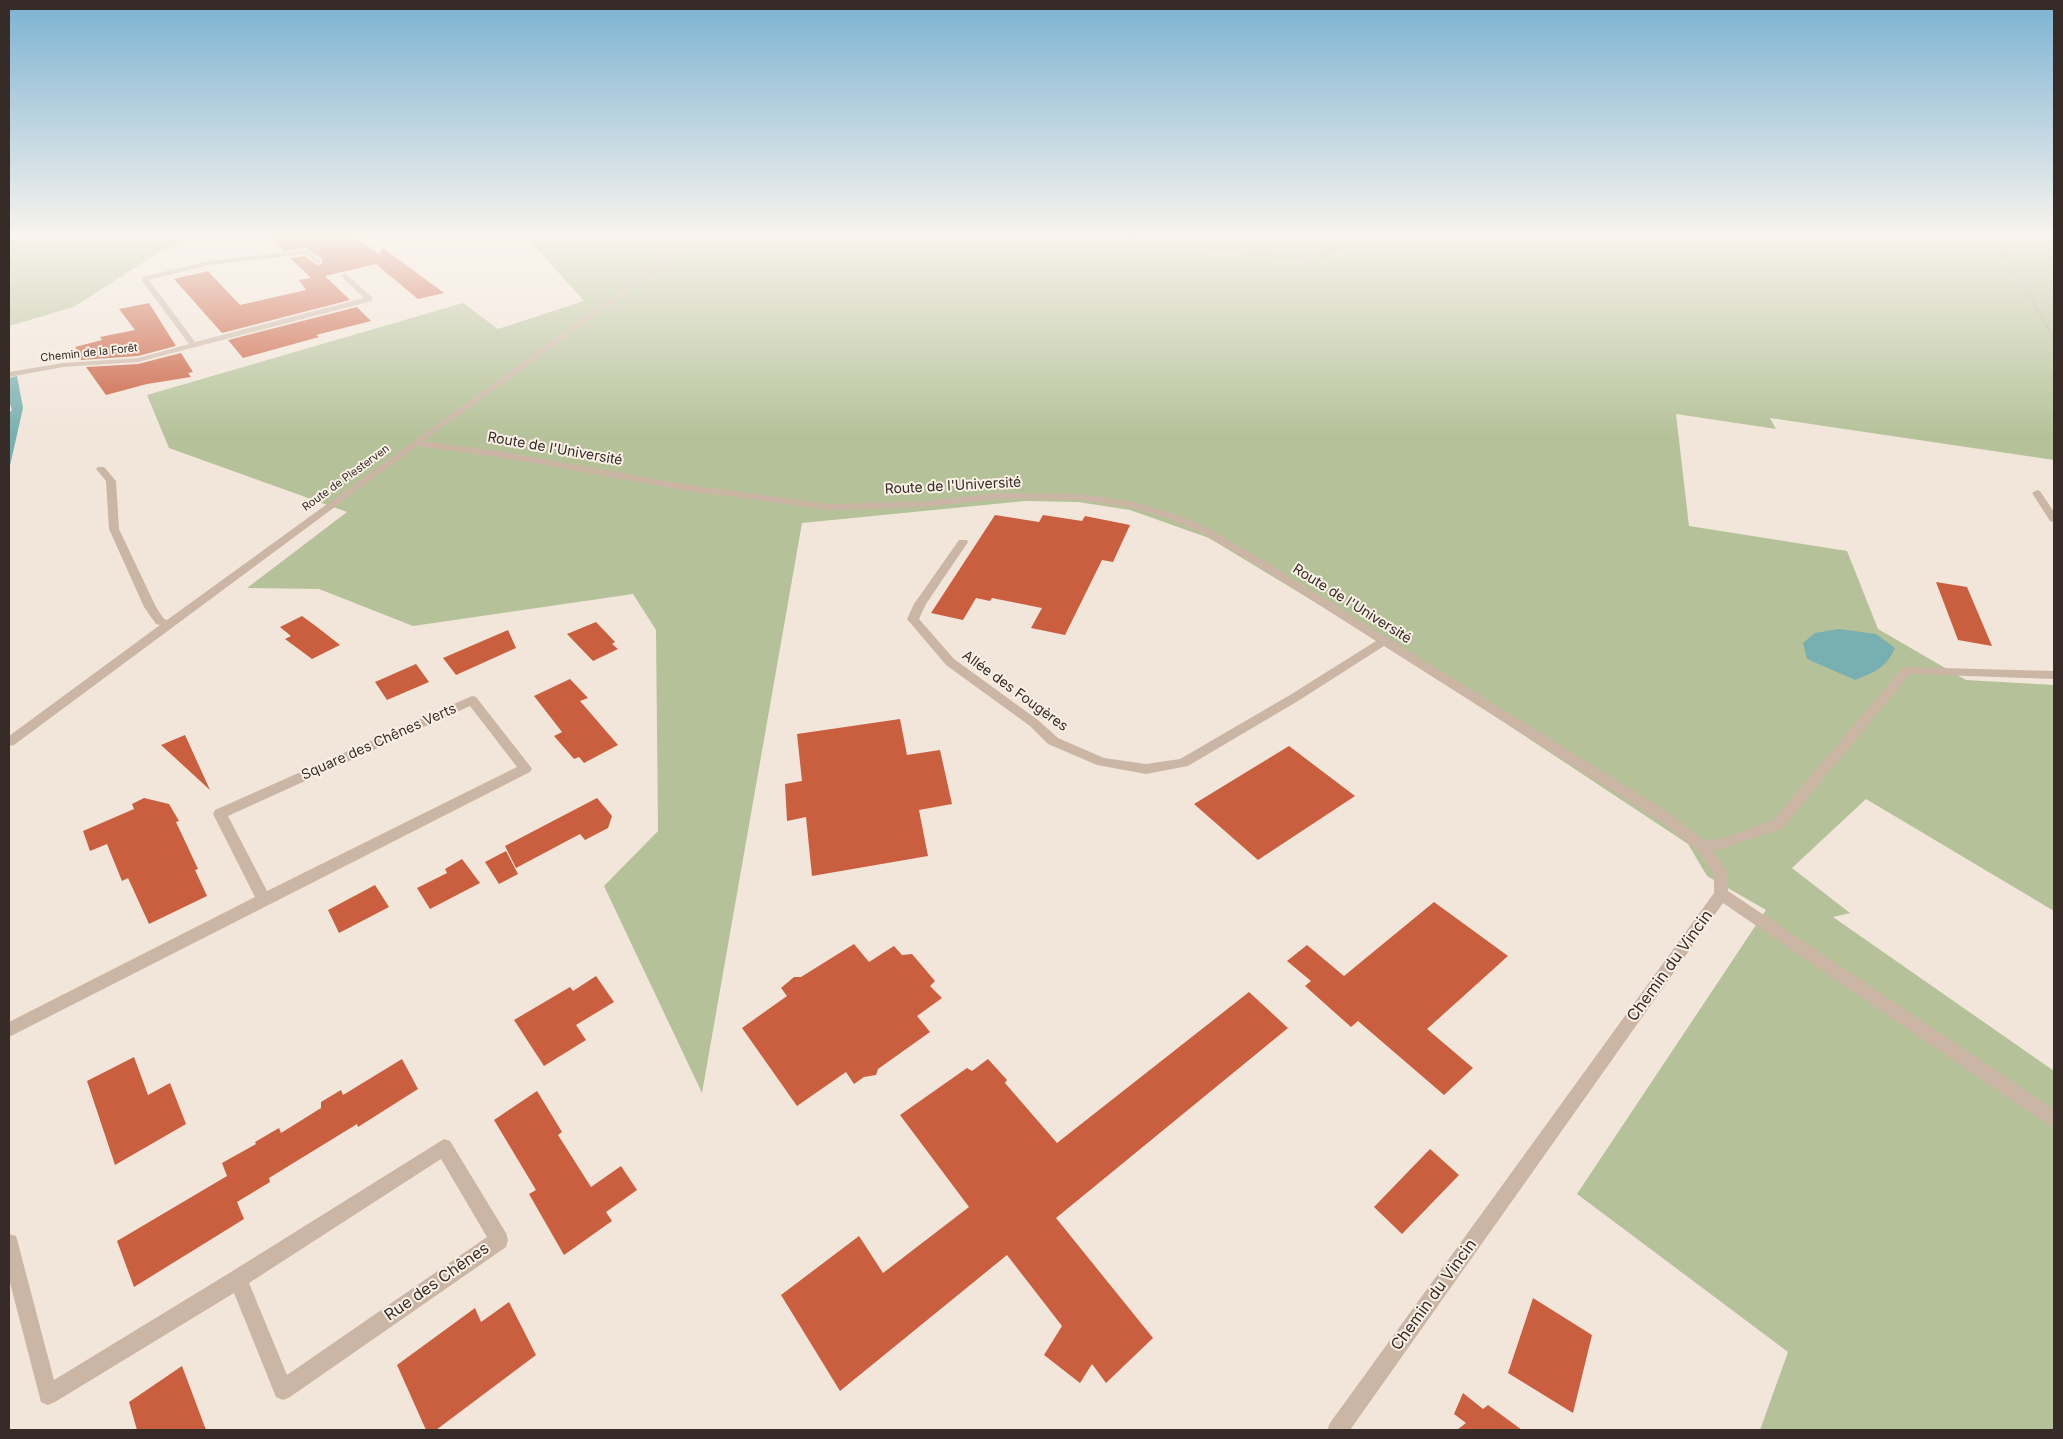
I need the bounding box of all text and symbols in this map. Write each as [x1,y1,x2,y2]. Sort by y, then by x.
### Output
street label: Chemin de la Forêt [40,341,138,365]
street label: Route de l'Université [486,429,624,469]
street label: Route de Plesterven [300,442,392,514]
street label: Route de l'Université [884,474,1022,498]
street label: Route de l'Université [1290,561,1414,647]
street label: Allée des Fougères [959,647,1071,735]
street label: Square des Chênes Verts [299,700,459,784]
street label: Chemin du Vincin [1623,907,1717,1025]
street label: Chemin du Vincin [1387,1236,1481,1354]
street label: Rue des Chênes [381,1239,493,1325]

